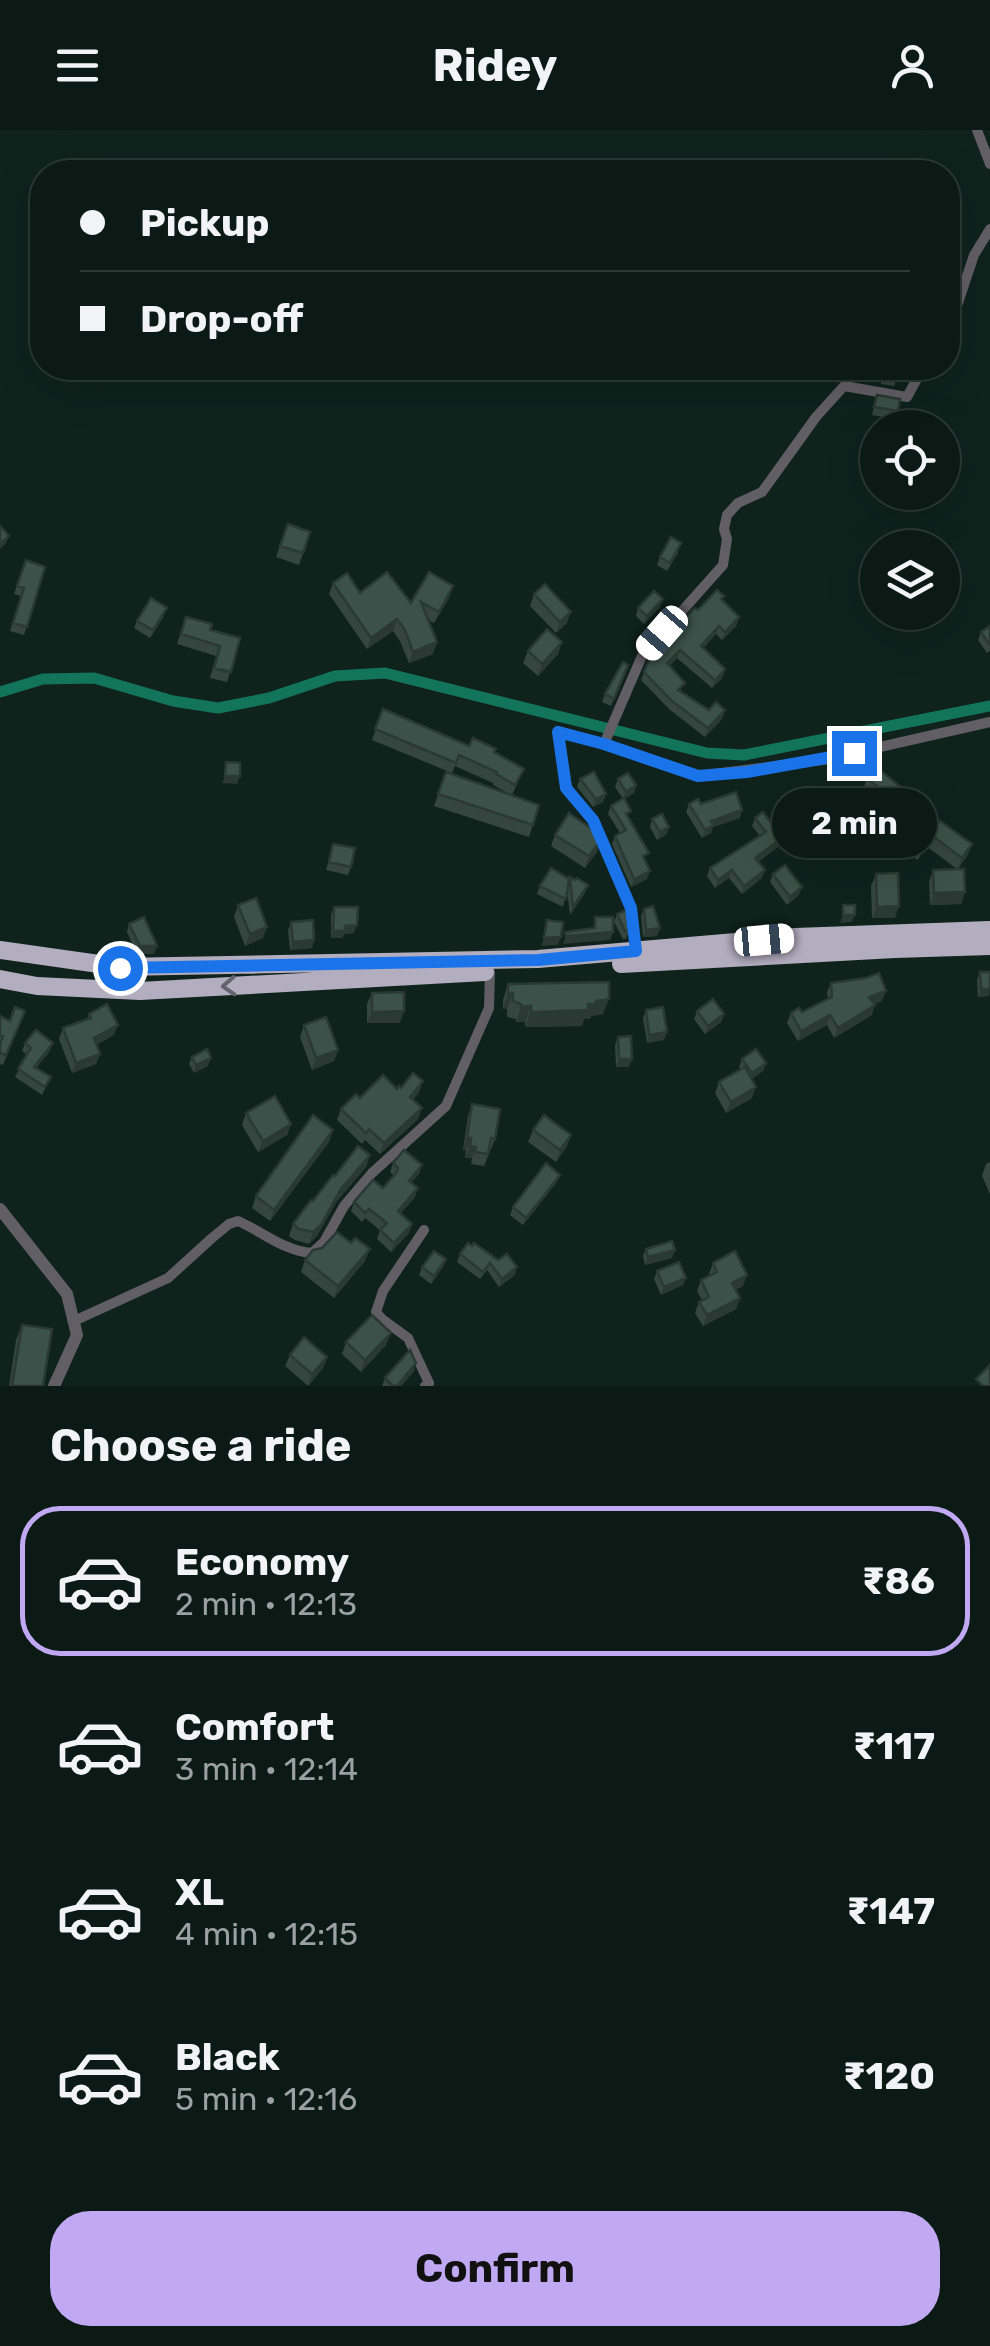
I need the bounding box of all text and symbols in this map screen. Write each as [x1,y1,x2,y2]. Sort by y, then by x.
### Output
icon: menu [50,38,105,93]
icon: person [885,38,940,93]
text: Ridey [433,39,557,92]
text: Pickup [140,200,269,246]
text: Drop-off [140,296,303,342]
map controls [860,410,960,630]
button: locate [860,410,960,510]
button: layers [860,530,960,630]
car [631,601,693,665]
route end [832,731,877,776]
callout: 2 min [772,788,936,858]
text: 2 min [811,804,898,842]
car [733,922,795,958]
route start [98,946,143,991]
one-way arrow [220,975,236,996]
text: Choose a ride [50,1419,352,1472]
icon: car [55,1536,145,1626]
text: Economy [175,1539,349,1585]
text: ₹86 [862,1558,935,1604]
text: 2 min · 12:13 [175,1585,357,1623]
icon: car [55,1701,145,1791]
text: Comfort [175,1704,334,1750]
text: ₹117 [853,1723,935,1769]
text: 3 min · 12:14 [175,1750,358,1788]
icon: car [55,1866,145,1956]
text: XL [175,1869,224,1915]
text: ₹147 [847,1888,935,1934]
text: 4 min · 12:15 [175,1915,358,1953]
icon: car [55,2031,145,2121]
text: Black [175,2034,280,2080]
text: ₹120 [843,2053,935,2099]
text: 5 min · 12:16 [175,2080,357,2118]
button: Confirm [50,2211,940,2326]

